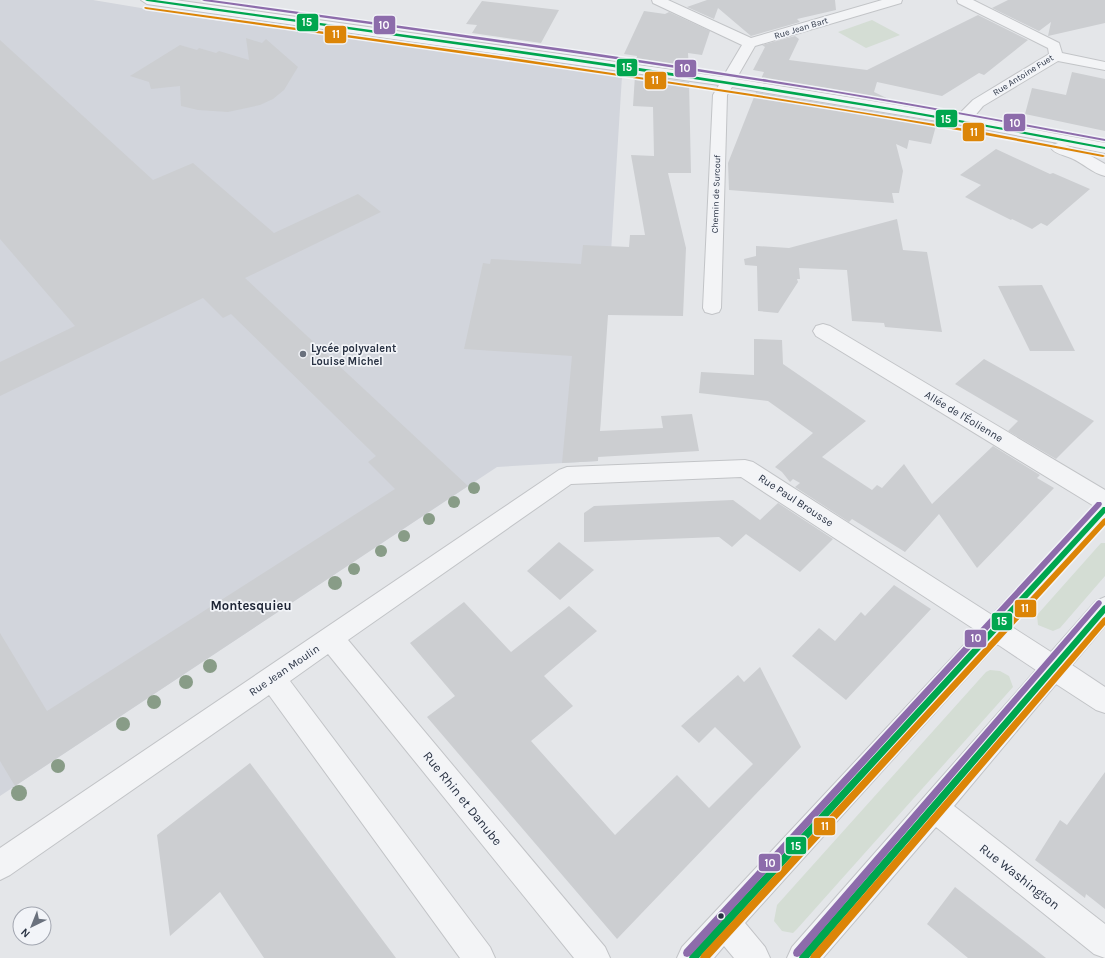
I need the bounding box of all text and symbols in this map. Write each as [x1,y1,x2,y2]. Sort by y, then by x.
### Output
line badge: 15 [296,13,319,32]
line badge: 10 [373,15,396,35]
street label: Rue Jean Bart [773,15,830,41]
text: 15 [302,16,312,29]
text: 10 [379,19,389,32]
line badge: 11 [324,25,347,44]
text: 11 [332,28,340,41]
street label: Rue Antoine Fuet [991,52,1056,98]
line badge: 15 [616,58,638,77]
line badge: 10 [674,59,697,78]
text: 15 [622,61,632,74]
text: 10 [680,62,690,75]
line badge: 11 [644,71,667,90]
text: 11 [651,74,659,87]
line badge: 15 [935,109,958,128]
text: 15 [941,113,951,126]
line badge: 10 [1003,113,1026,132]
text: 10 [1010,117,1020,130]
line badge: 11 [962,122,985,142]
text: 11 [970,126,978,139]
street label: Chemin de Surcouf [710,154,722,233]
place label: Lycée polyvalent Louise Michel [311,342,397,368]
marker: Lycée polyvalent Louise Michel [298,349,308,359]
street label: Allée de l'Éolienne [922,386,1007,445]
street label: Rue Paul Brousse [756,471,836,530]
district label: Montesquieu [210,598,292,614]
line badge: 11 [1014,599,1037,618]
text: 11 [1021,602,1029,615]
line badge: 15 [991,612,1013,631]
text: 15 [997,615,1007,628]
line badge: 10 [964,629,987,648]
text: 10 [971,632,981,645]
street label: Rue Jean Moulin [247,642,322,699]
street label: Rue Rhin et Danube [420,748,505,849]
line badge: 11 [813,817,836,836]
text: 11 [821,820,829,833]
line badge: 15 [785,836,807,855]
text: 15 [791,840,801,853]
street label: Rue Washington [977,840,1063,912]
line badge: 10 [758,853,781,872]
text: 10 [765,857,775,870]
north arrow [12,906,52,946]
unlabelled marker [716,911,726,921]
text: N [18,926,33,940]

